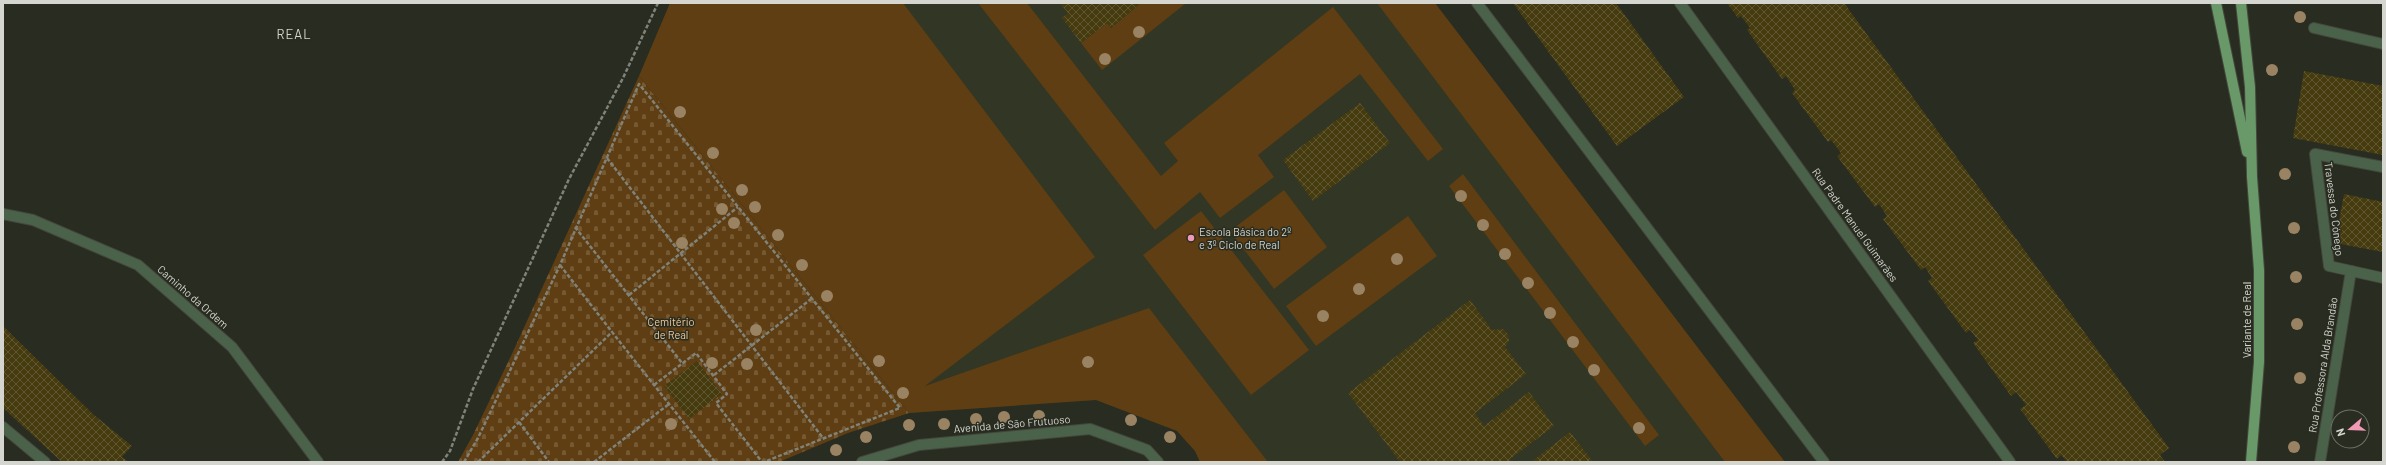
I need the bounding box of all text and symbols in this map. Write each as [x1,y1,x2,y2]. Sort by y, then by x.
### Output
district label: REAL [276,26,312,42]
street label: Travessa do Cónego [2322,161,2347,257]
street label: Rua Padre Manuel Guimarães [1810,165,1901,284]
place label: Escola Básica do 2º e 3º Ciclo de Real [1199,225,1291,251]
marker: Escola Básica do 2º e 3º Ciclo de Real [1186,233,1196,243]
street label: Caminho da Ordem [155,262,231,331]
street label: Variante de Real [2240,282,2253,358]
street label: Rua Professora Alda Brandão [2305,296,2340,434]
park label: Cemitério de Real [648,315,694,341]
north arrow [2330,409,2370,449]
street label: Avenida de São Frutuoso [953,412,1071,435]
text: N [2333,427,2347,438]

